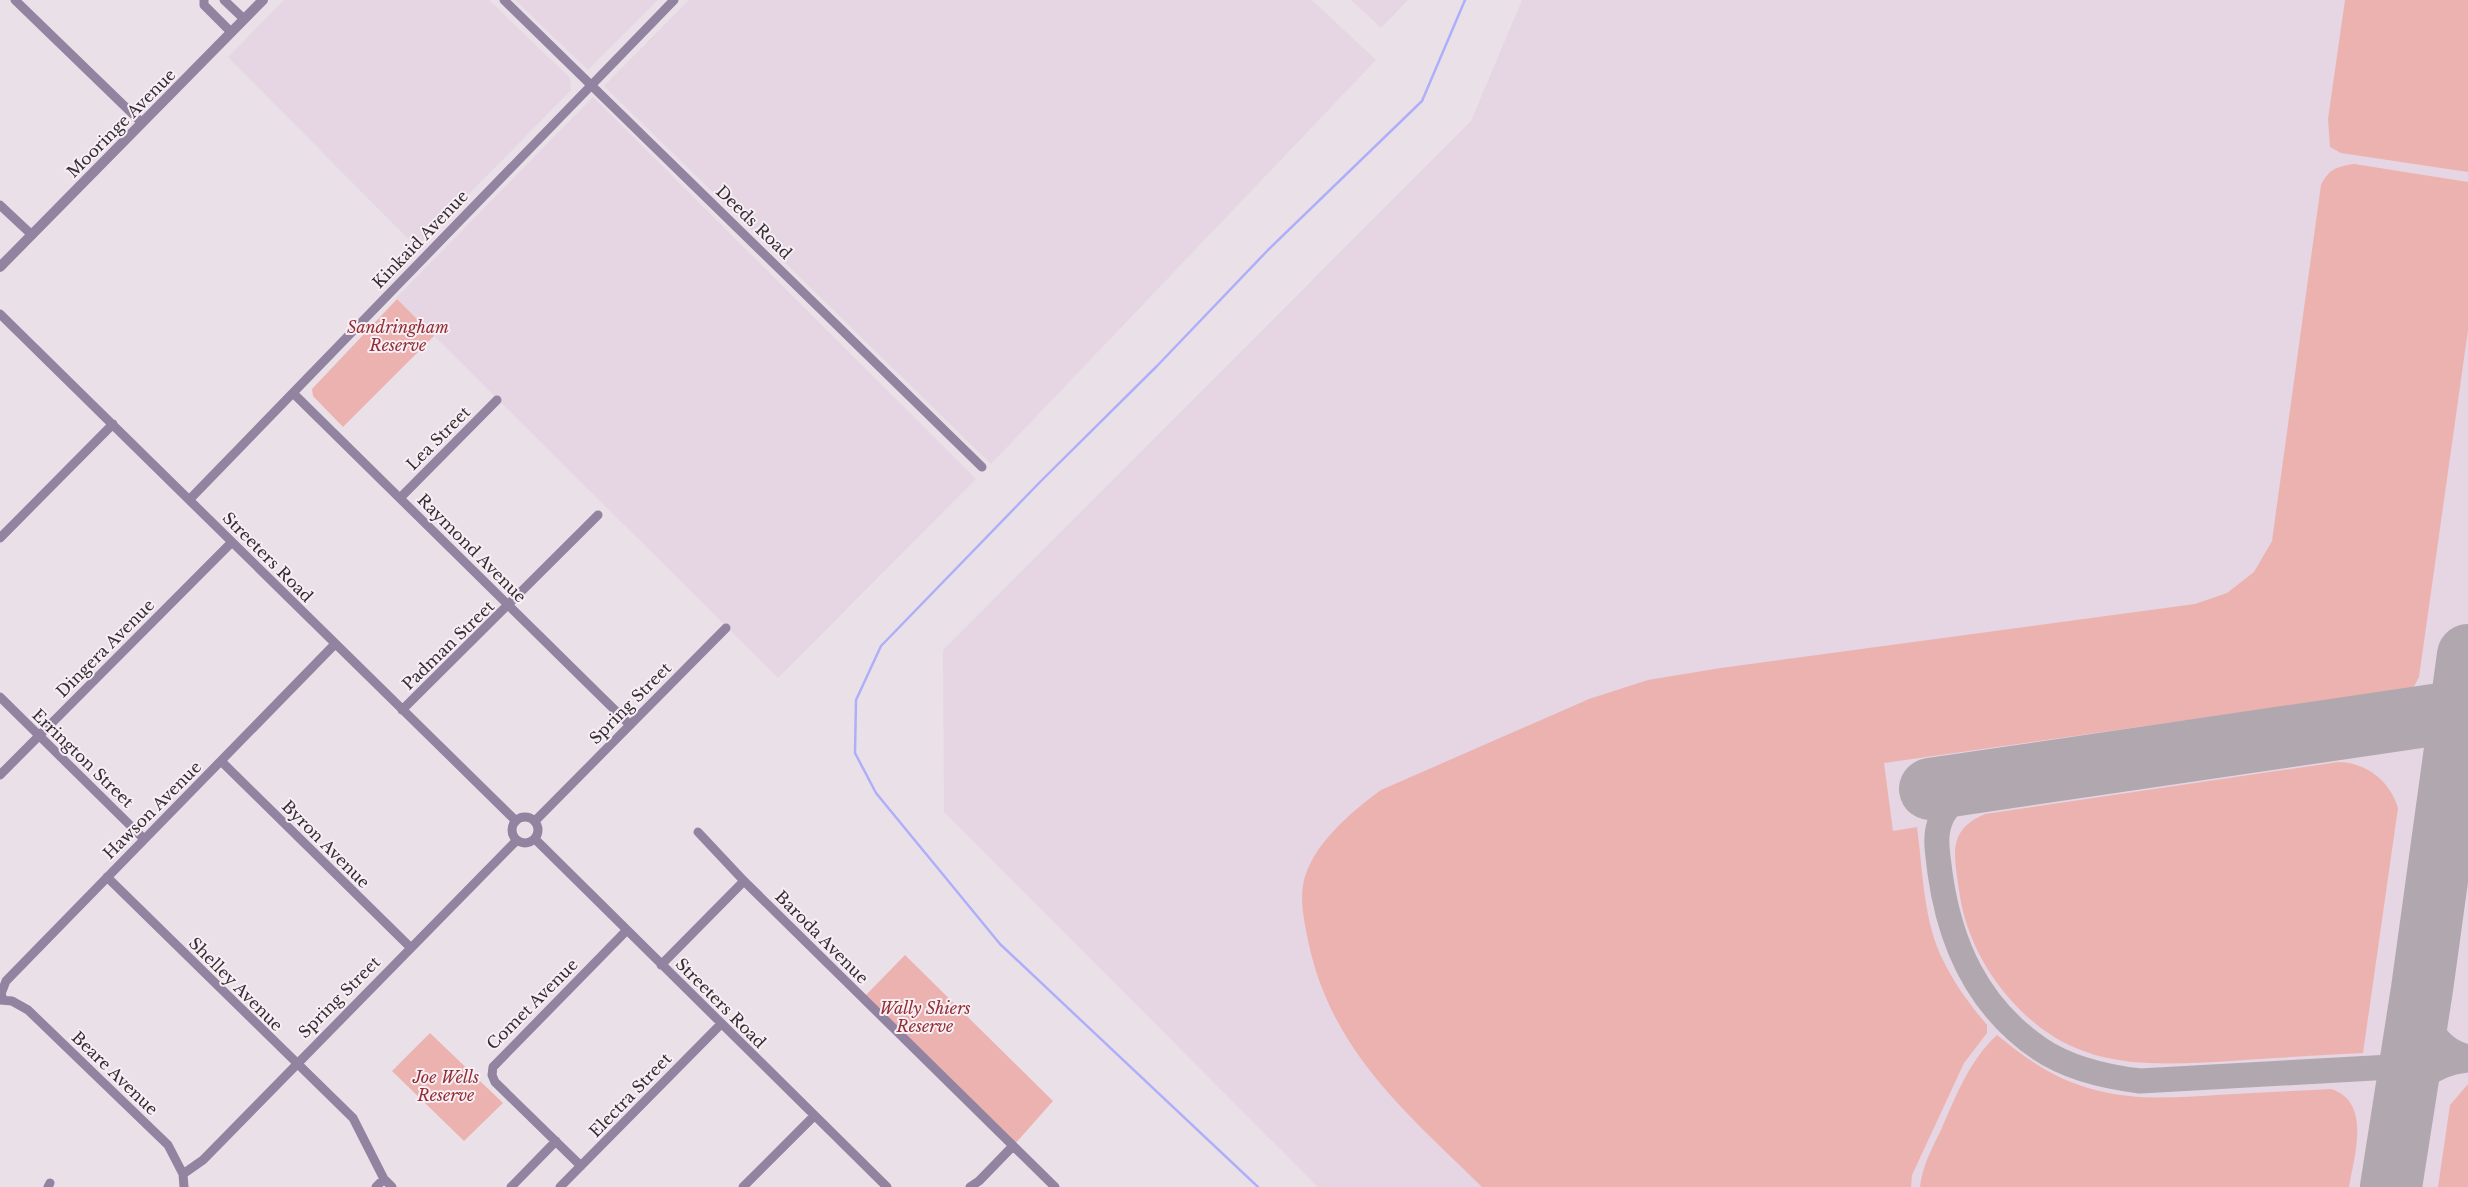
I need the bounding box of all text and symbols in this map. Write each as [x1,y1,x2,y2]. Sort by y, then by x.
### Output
street label: Mooringe Avenue [62,64,180,182]
street label: Deeds Road [712,181,796,263]
street label: Kinkaid Avenue [368,186,472,292]
park label: Sandringham Reserve [347,317,449,355]
street label: Lea Street [402,402,474,474]
street label: Raymond Avenue [413,489,531,607]
street label: Streeters Road [219,508,317,606]
street label: Dingera Avenue [52,595,158,701]
street label: Padman Street [398,596,498,694]
street label: Spring Street [585,658,675,748]
street label: Errington Street [28,705,138,811]
street label: Hawson Avenue [99,757,205,863]
street label: Byron Avenue [278,796,374,892]
street label: Baroda Avenue [771,886,873,988]
street label: Shelley Avenue [185,933,287,1035]
street label: Spring Street [294,952,384,1042]
street label: Comet Avenue [482,954,582,1054]
street label: Streeters Road [672,954,770,1052]
park label: Wally Shiers Reserve [879,998,971,1036]
street label: Beare Avenue [68,1027,162,1119]
street label: Electra Street [585,1049,675,1141]
park label: Joe Wells Reserve [412,1067,479,1105]

